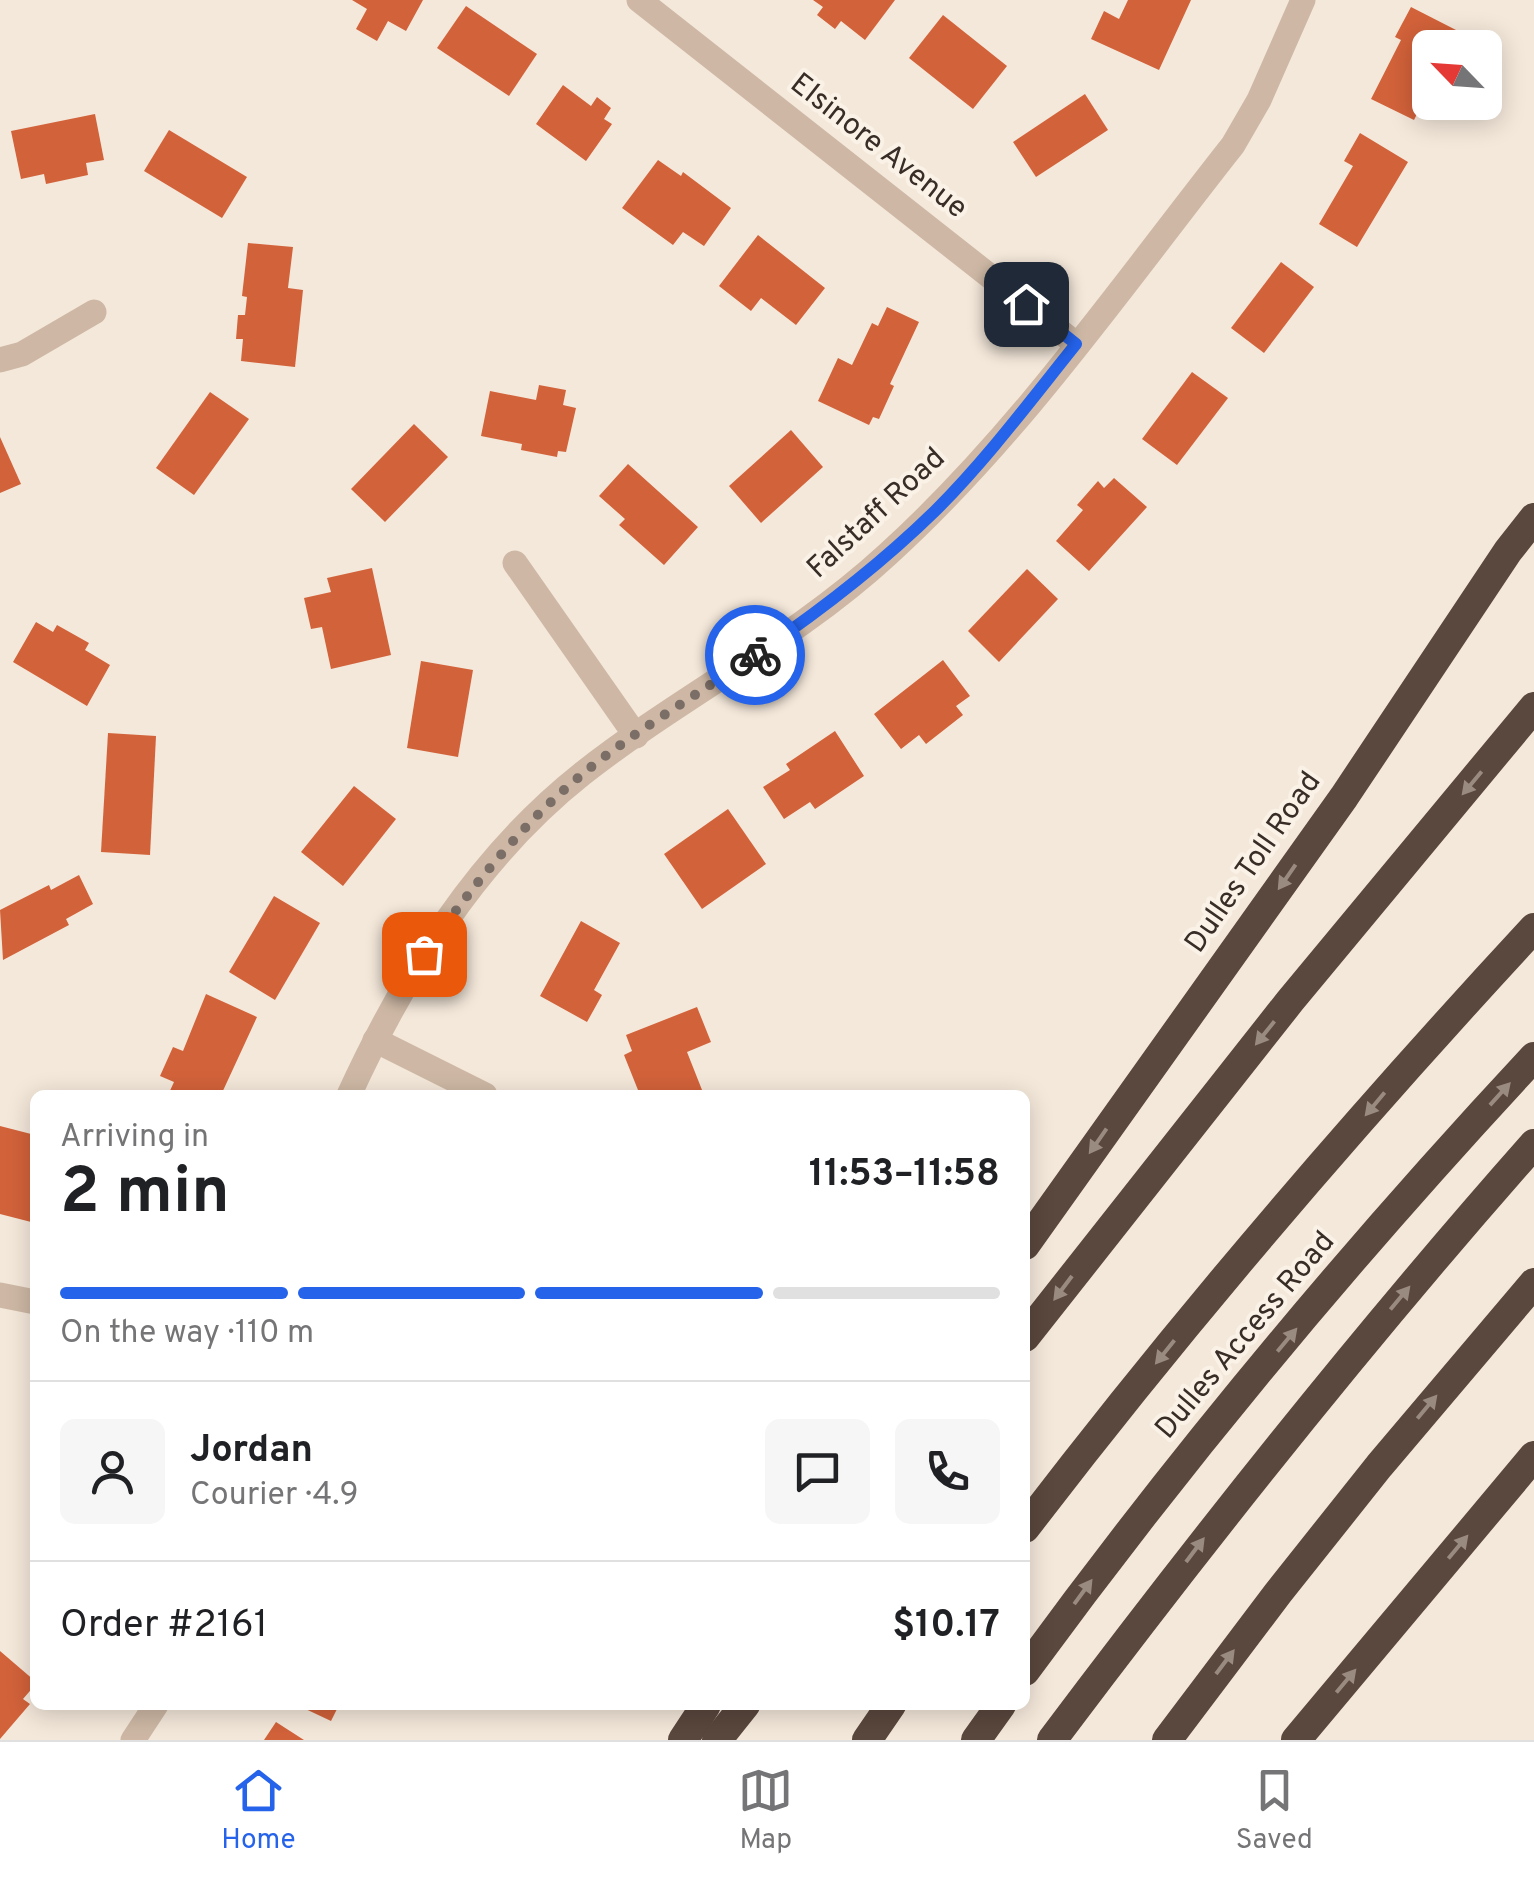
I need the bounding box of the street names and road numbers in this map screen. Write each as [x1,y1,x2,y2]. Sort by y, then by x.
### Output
street label: Elsinore Avenue [782,66,974,228]
street label: Falstaff Road [800,441,954,587]
street label: Dulles Toll Road [1178,765,1330,961]
street label: Dulles Access Road [1148,1225,1344,1447]

